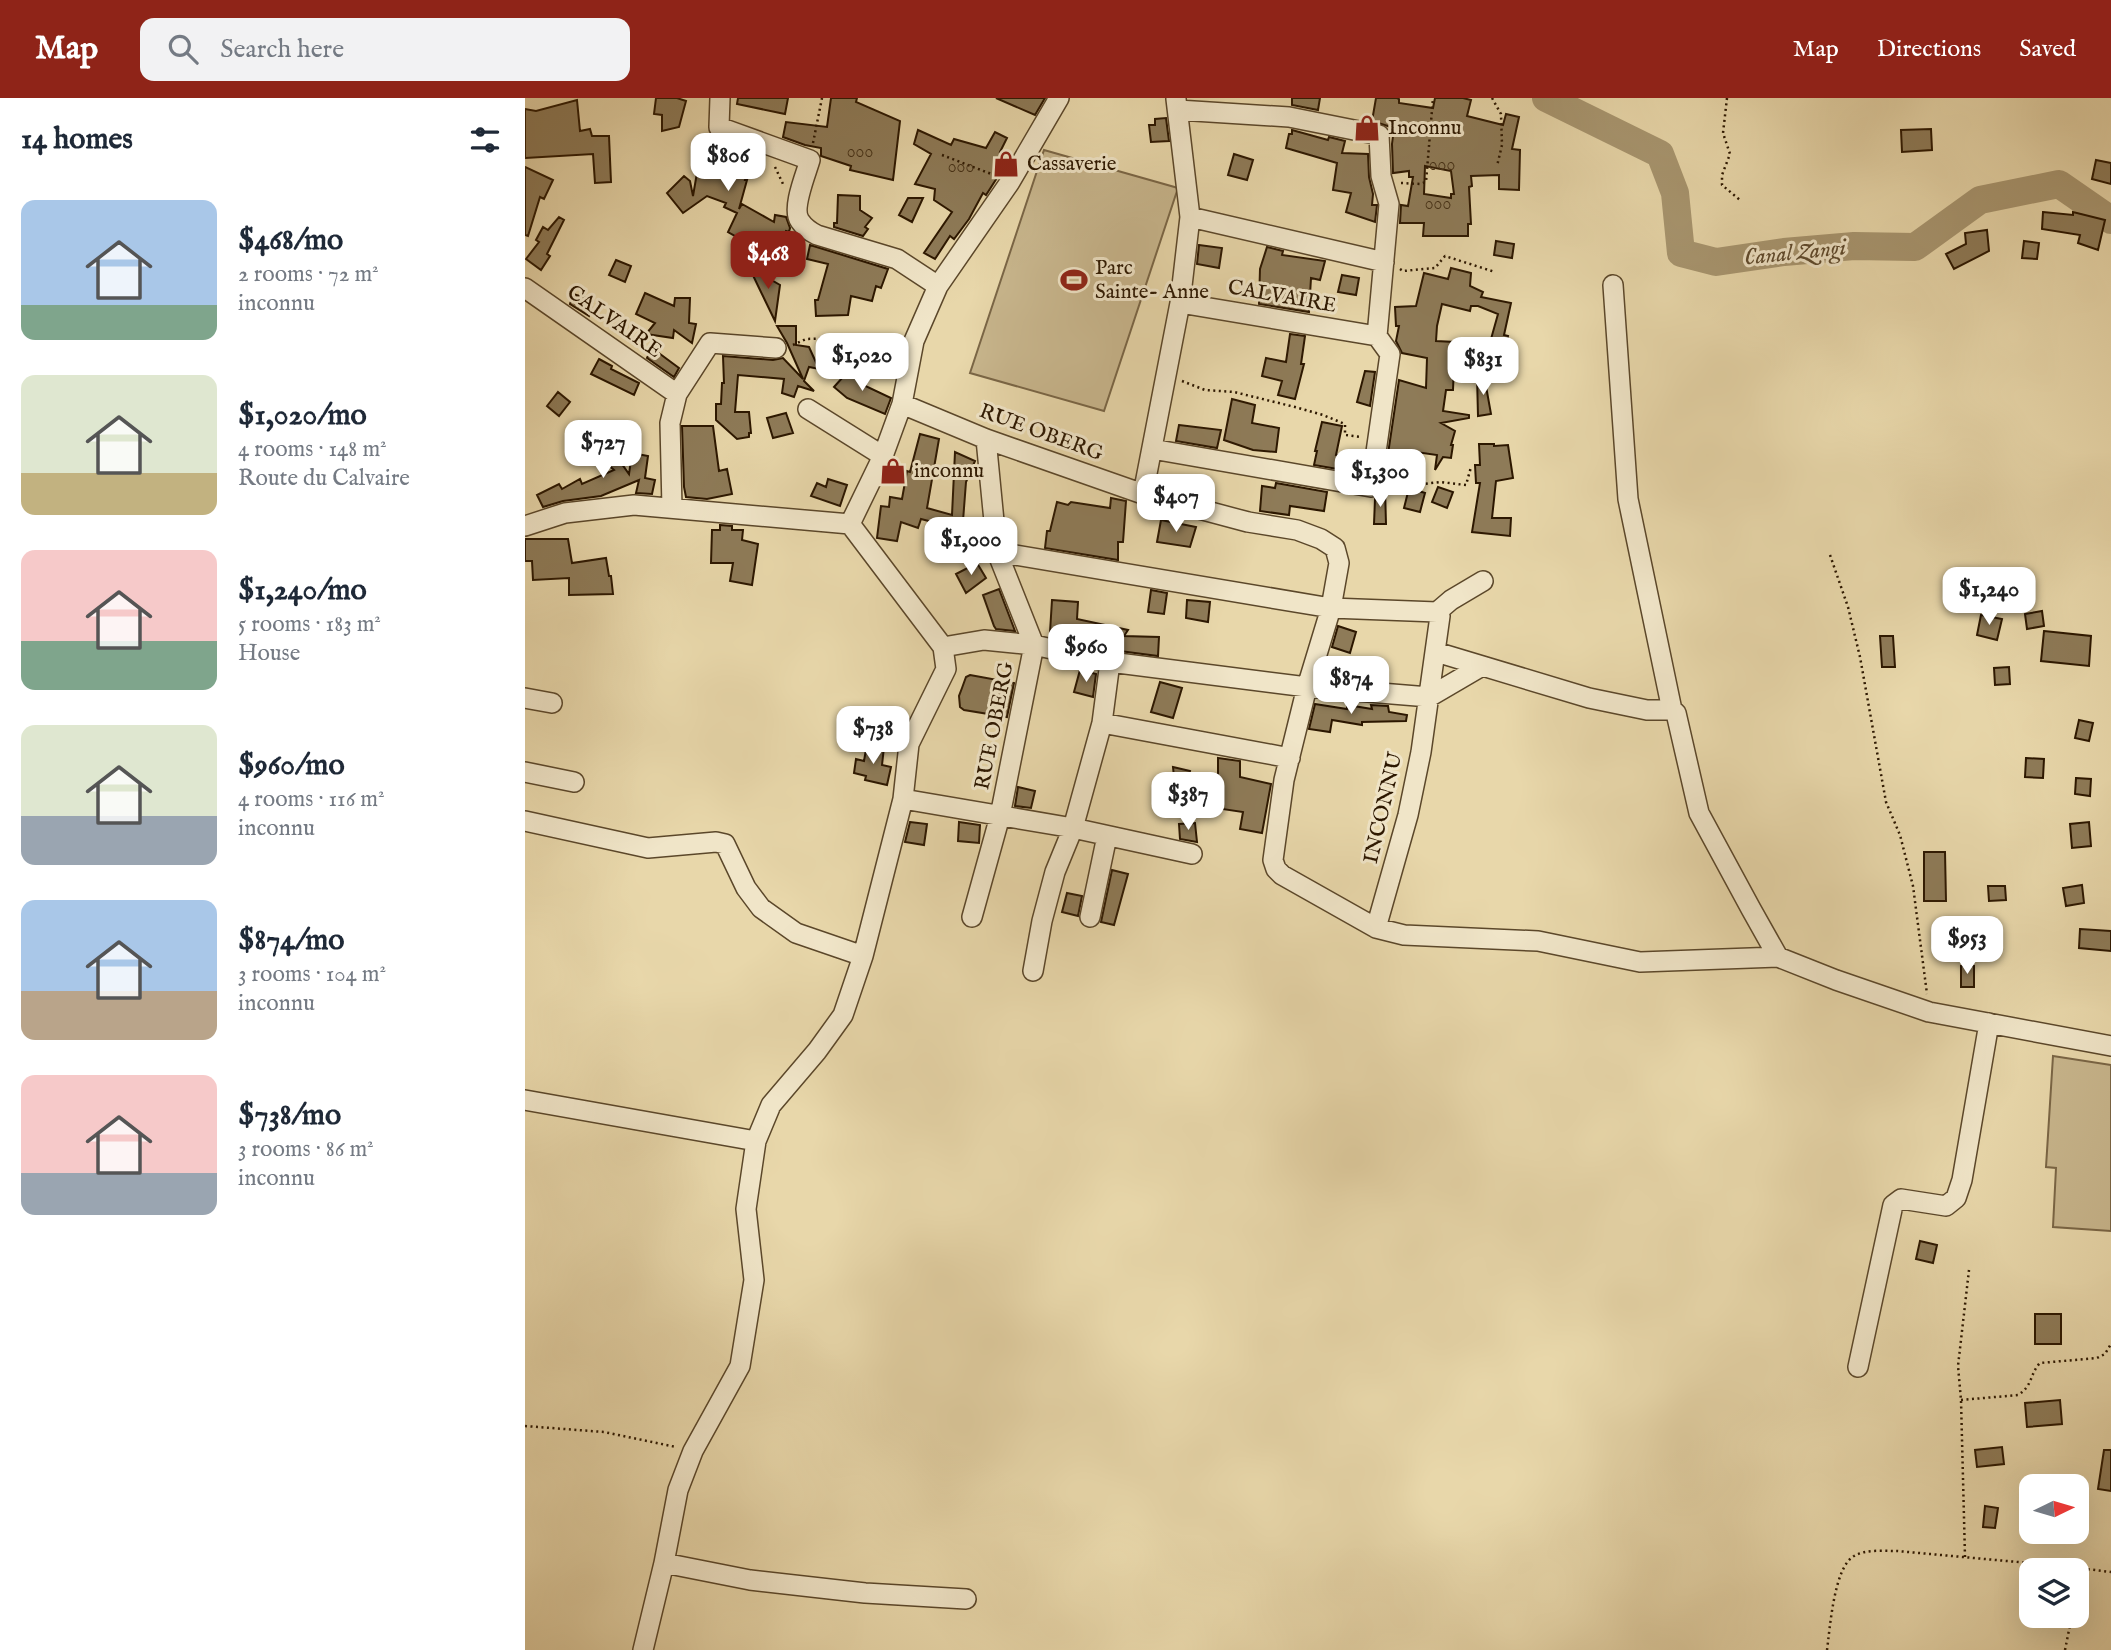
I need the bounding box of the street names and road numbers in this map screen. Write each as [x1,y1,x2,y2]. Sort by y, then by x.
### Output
street label: CALVAIRE [1226,274,1338,320]
street label: CALVAIRE [561,279,667,365]
street label: RUE OBERG [975,398,1107,468]
street label: RUE OBERG [969,659,1021,792]
street label: INCONNU [1358,750,1410,866]

